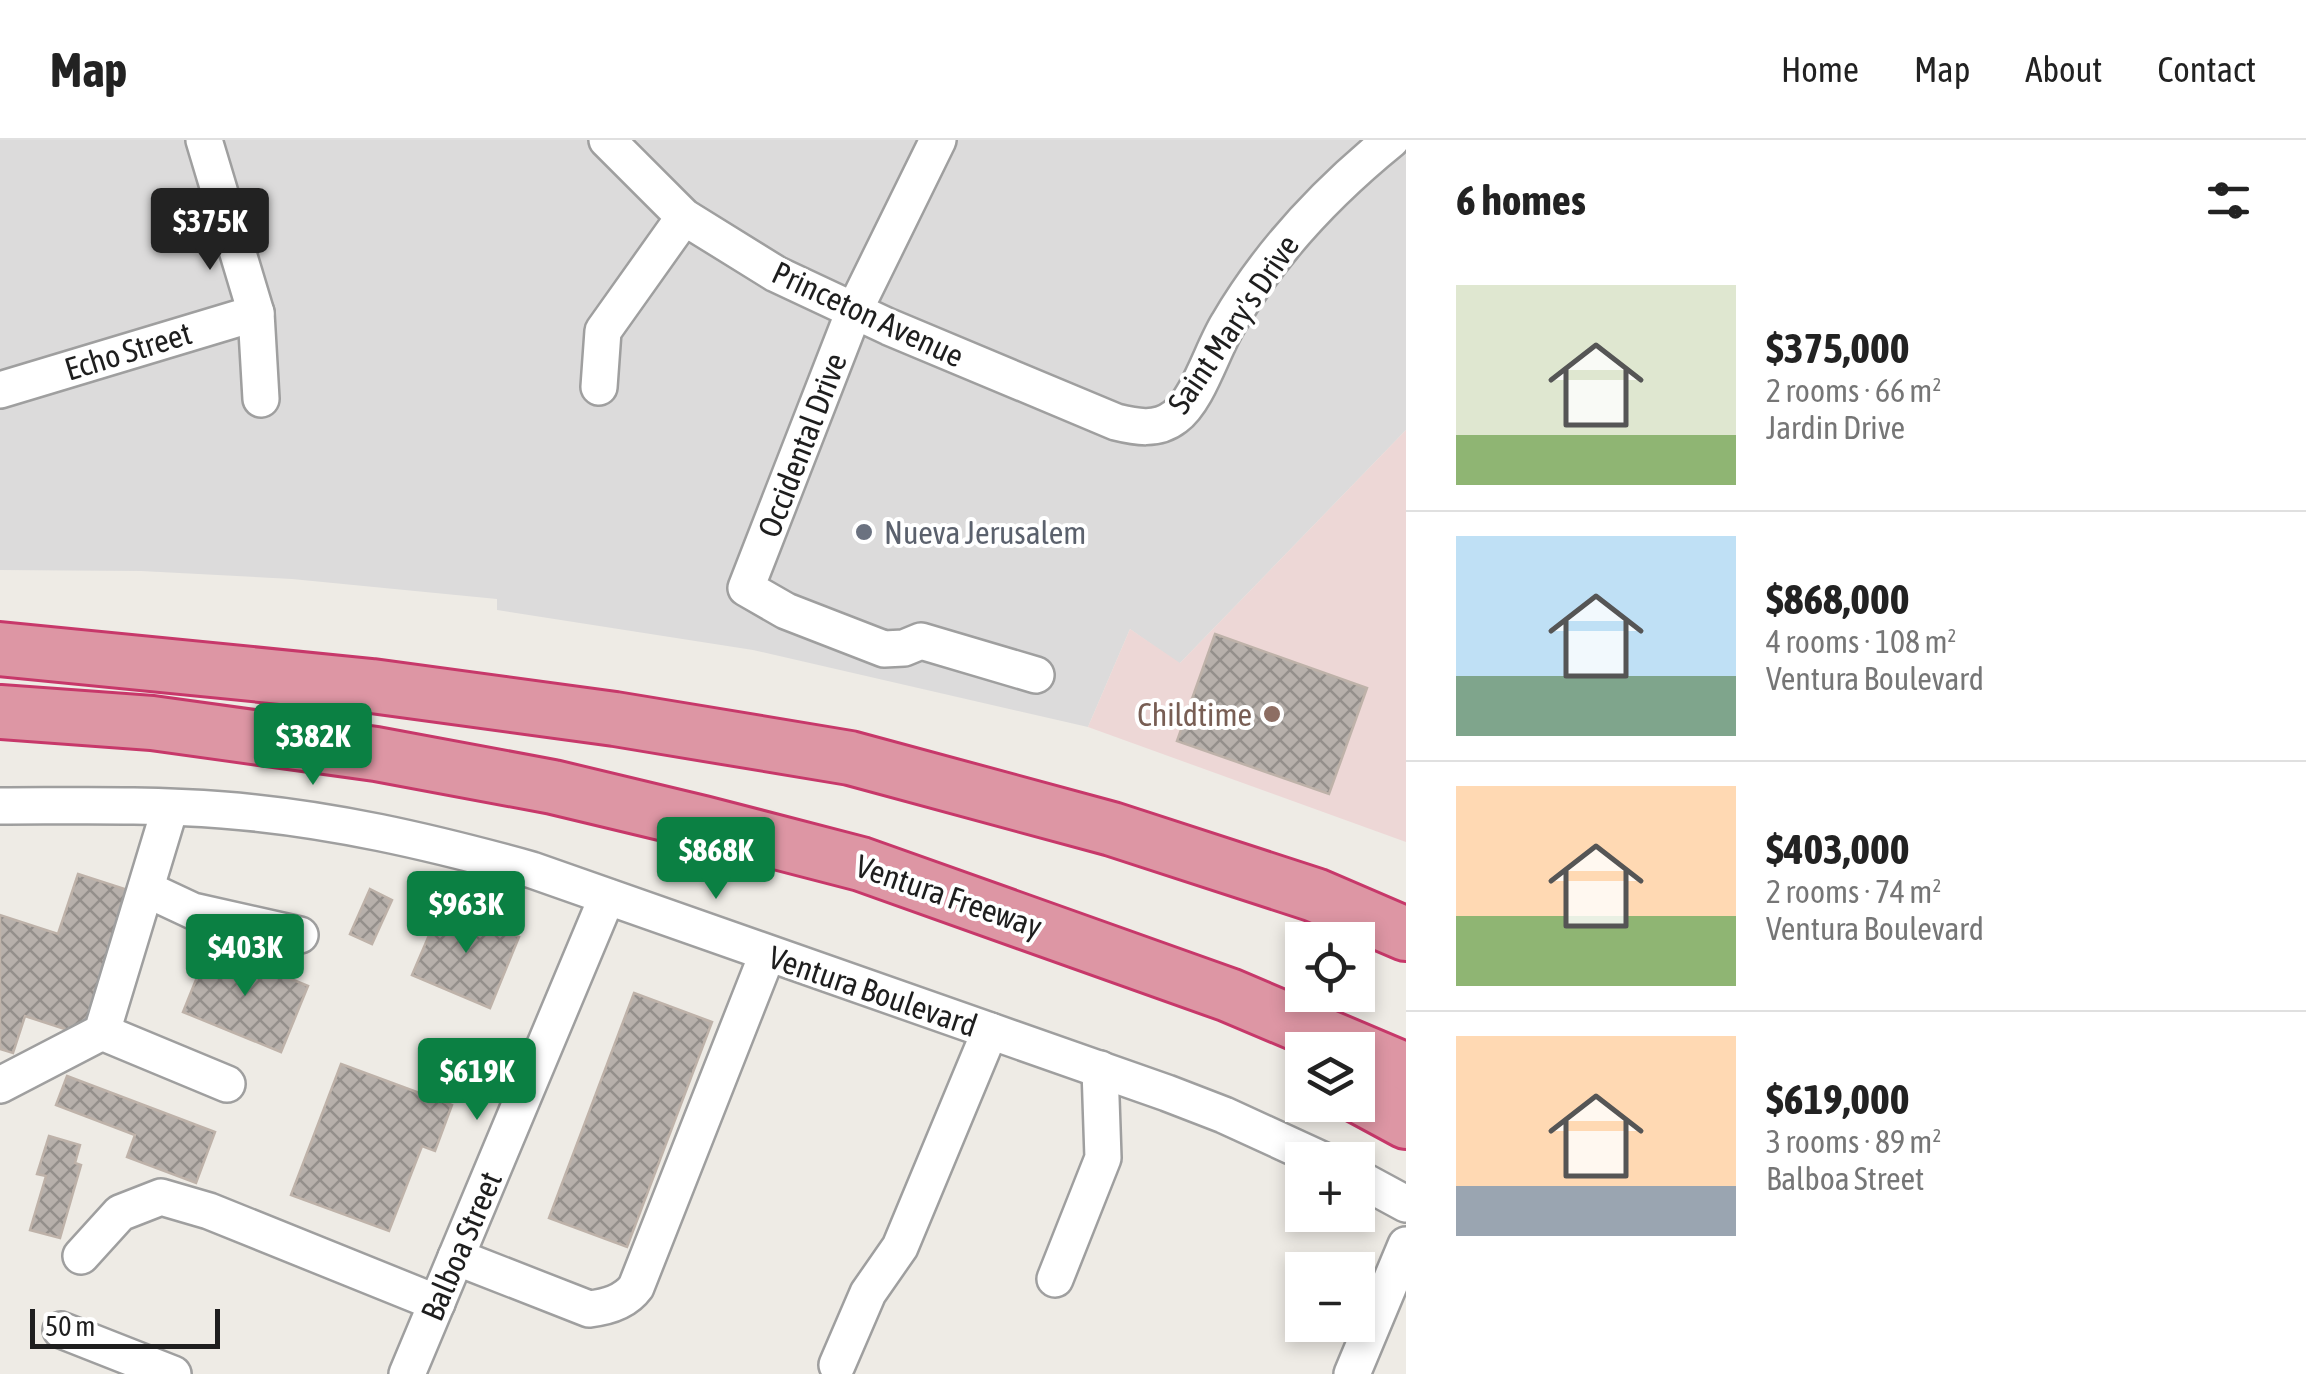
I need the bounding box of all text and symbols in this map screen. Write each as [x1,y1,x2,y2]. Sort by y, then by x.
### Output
text: Map [50,42,127,97]
text: Home [1781,49,1859,89]
text: Map [1914,49,1970,89]
text: About [2025,49,2102,89]
text: Contact [2157,49,2256,89]
icon: filters [2201,173,2256,228]
text: 6 homes [1456,176,1586,224]
pin: $375K [140,188,280,273]
text: $375K [173,202,247,239]
street label: Saint Mary's Drive [1160,228,1306,420]
street label: Princeton Avenue [766,254,970,374]
street label: Echo Street [60,314,196,388]
text: $375,000 [1766,324,1910,372]
icon: home [1536,325,1656,445]
street label: Occidental Drive [750,348,854,542]
text: 2 rooms · 66 m² [1766,372,1941,409]
text: Jardin Drive [1766,409,1905,446]
place label: Nueva Jerusalem [884,514,1086,551]
marker: Nueva Jerusalem [853,521,875,543]
text: $868,000 [1766,575,1910,623]
icon: home [1536,576,1656,696]
text: 4 rooms · 108 m² [1766,623,1956,660]
text: Ventura Boulevard [1766,660,1984,697]
place label: Childtime [1137,696,1252,733]
pin: $382K [243,703,383,788]
marker: Childtime [1261,703,1283,725]
text: $382K [276,717,350,754]
pin: $868K [646,817,786,902]
text: $403,000 [1766,825,1910,873]
icon: home [1536,826,1656,946]
text: $868K [679,831,753,868]
street label: Ventura Freeway [851,847,1047,945]
pin: $963K [396,871,536,956]
text: 2 rooms · 74 m² [1766,873,1941,910]
text: $963K [429,885,503,922]
text: Ventura Boulevard [1766,910,1984,947]
pin: $403K [175,914,315,999]
map controls [1285,922,1375,1342]
button: locate [1285,922,1375,1012]
text: $403K [208,928,282,965]
street label: Ventura Boulevard [764,938,982,1044]
button: layers [1285,1032,1375,1122]
pin: $619K [407,1038,547,1123]
text: $619K [440,1052,514,1089]
text: $619,000 [1766,1075,1910,1123]
icon: home [1536,1076,1656,1196]
text: 3 rooms · 89 m² [1766,1123,1941,1160]
button: + [1285,1142,1375,1232]
text: Balboa Street [1766,1160,1924,1197]
street label: Balboa Street [413,1166,509,1326]
button: − [1285,1252,1375,1342]
scale bar [30,1304,220,1348]
text: 50 m [45,1310,95,1342]

